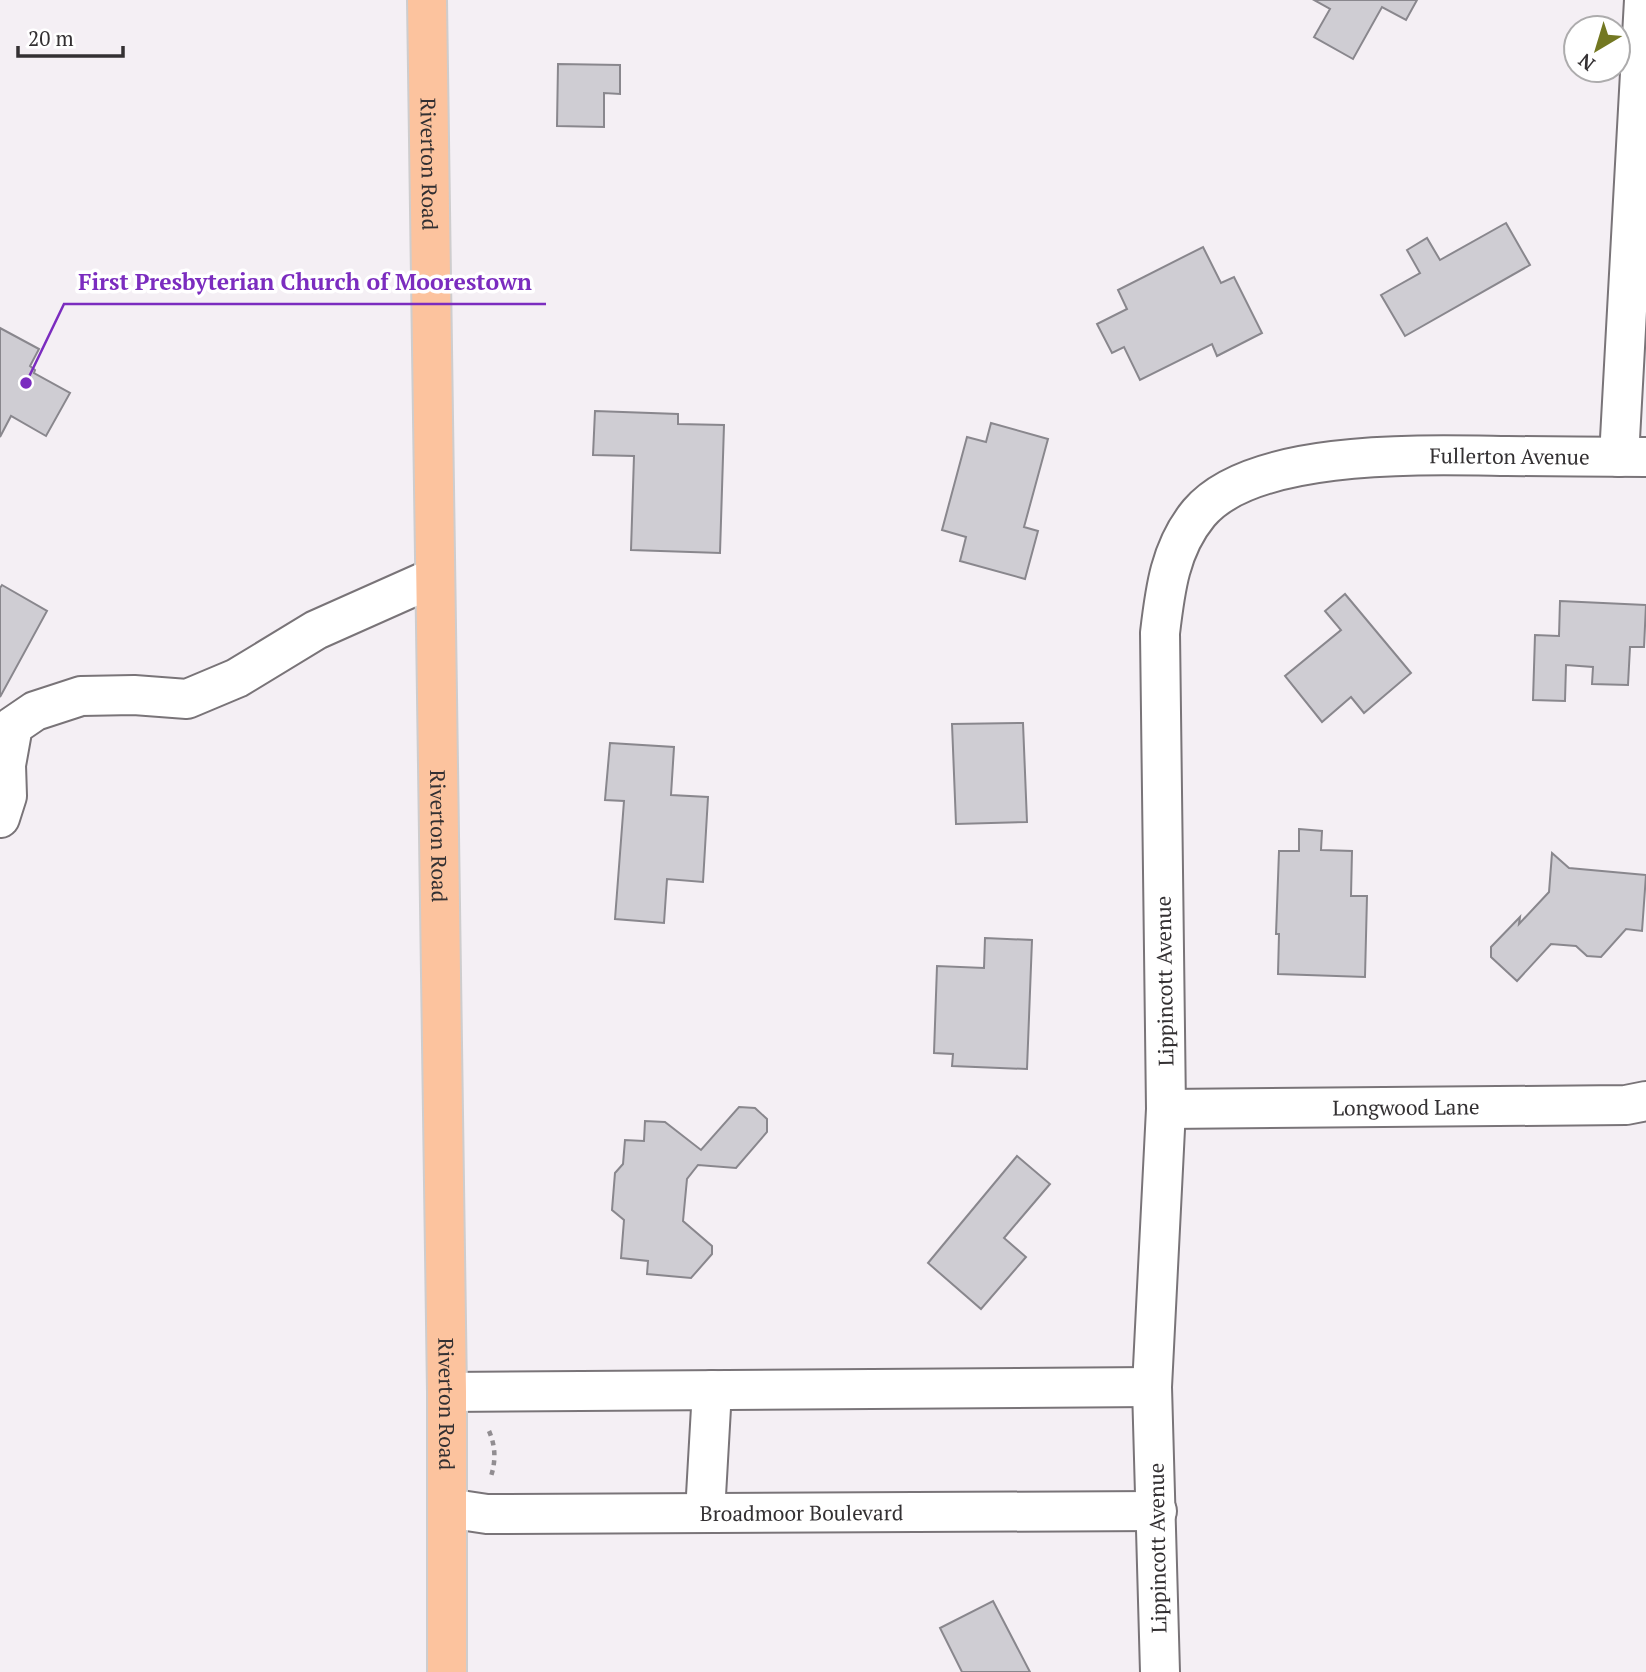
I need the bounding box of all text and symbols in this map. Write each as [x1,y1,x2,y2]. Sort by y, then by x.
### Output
scale bar [18,14,122,58]
north arrow [1562,14,1632,84]
text: 20 m [28,24,74,52]
text: N [1572,48,1600,77]
street label: Riverton Road [414,98,444,231]
callout: First Presbyterian Church of Moorestown [64,260,546,304]
text: First Presbyterian Church of Moorestown [78,266,532,297]
street label: Fullerton Avenue [1429,441,1590,471]
street label: Riverton Road [424,769,454,903]
street label: Lippincott Avenue [1149,896,1179,1066]
street label: Longwood Lane [1332,1092,1480,1122]
street label: Riverton Road [432,1337,461,1470]
street label: Lippincott Avenue [1142,1463,1172,1633]
street label: Broadmoor Boulevard [700,1498,904,1527]

